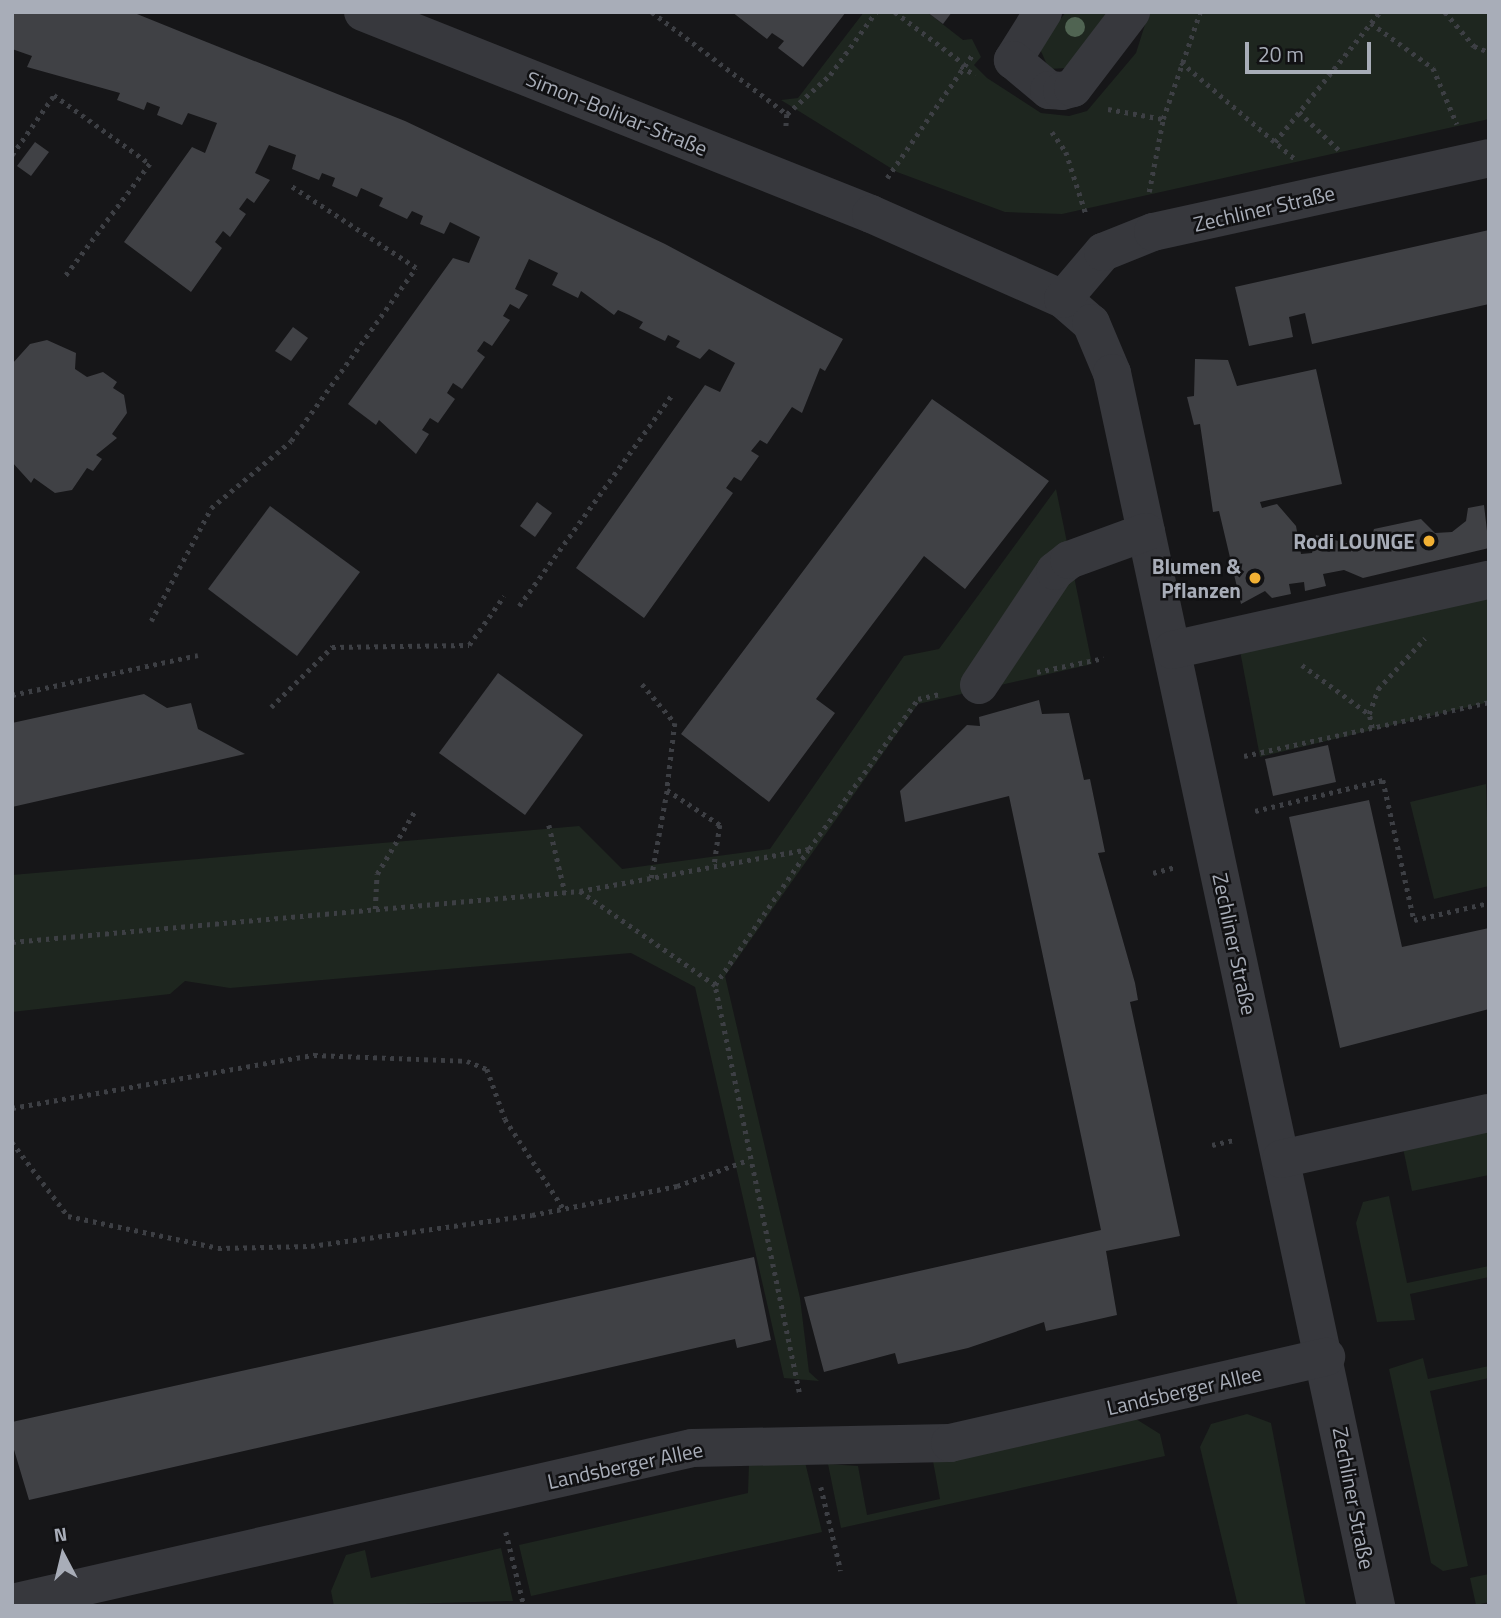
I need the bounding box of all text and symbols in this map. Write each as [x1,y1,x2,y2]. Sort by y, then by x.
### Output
scale bar [1249,28,1375,72]
text: 20 m [1258,38,1304,70]
street label: Simon-Bolivar-Straße [523,65,711,161]
street label: Zechliner Straße [1191,179,1337,237]
place label: Rodi LOUNGE [1293,528,1415,554]
marker: Rodi LOUNGE [1421,533,1437,549]
place label: Blumen & Pflanzen [1152,553,1241,603]
marker: Blumen & Pflanzen [1247,570,1263,586]
street label: Zechliner Straße [1208,871,1262,1017]
street label: Landsberger Allee [1104,1360,1264,1420]
street label: Zechliner Straße [1328,1425,1380,1571]
street label: Landsberger Allee [545,1436,705,1494]
text: N [52,1518,69,1549]
north arrow [28,1520,98,1590]

